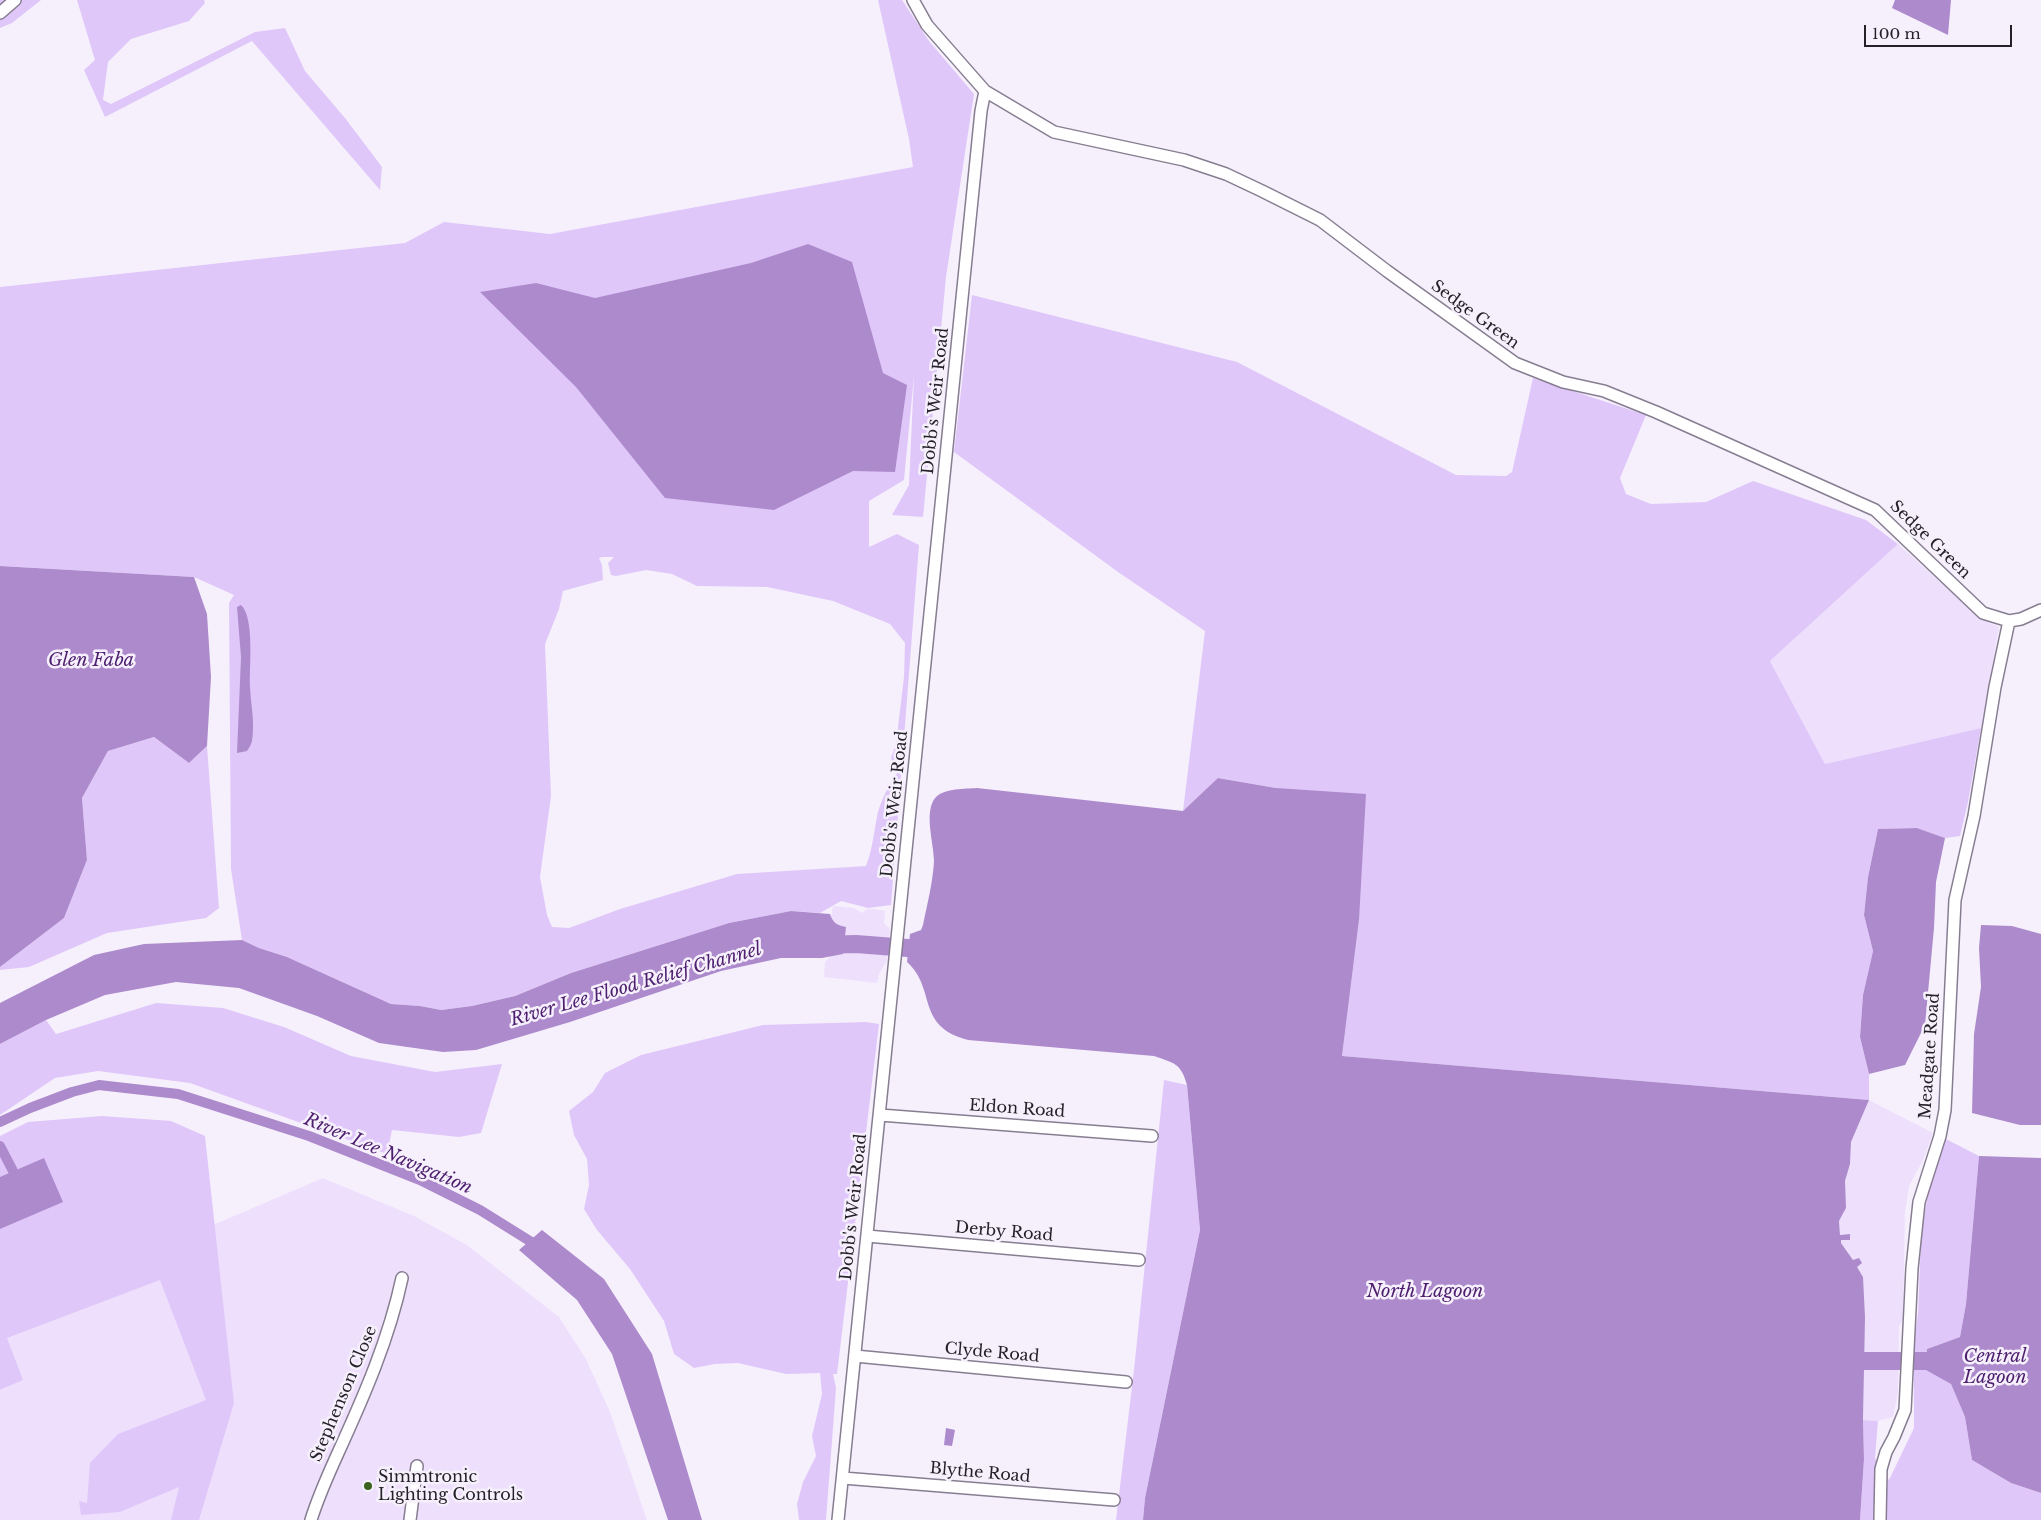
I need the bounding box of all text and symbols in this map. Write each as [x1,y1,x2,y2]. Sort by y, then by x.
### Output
scale bar [1866,15,2014,47]
text: 100 m [1872,24,1921,43]
street label: Sedge Green [1427,277,1523,353]
street label: Dobb's Weir Road [919,327,953,475]
street label: Sedge Green [1886,497,1974,583]
water label: Glen Faba [48,650,134,672]
street label: Dobb's Weir Road [878,730,912,878]
water label: River Lee Flood Relief Channel [508,939,764,1031]
street label: Meadgate Road [1916,992,1944,1120]
street label: Eldon Road [968,1096,1066,1122]
water label: River Lee Navigation [301,1109,475,1199]
street label: Dobb's Weir Road [837,1133,871,1281]
street label: Derby Road [954,1218,1054,1246]
water label: North Lagoon [1367,1281,1483,1303]
street label: Stephenson Close [307,1323,381,1465]
street label: Clyde Road [944,1339,1040,1367]
water label: Central Lagoon [1963,1346,2027,1388]
street label: Blythe Road [929,1459,1031,1487]
place label: Simmtronic Lighting Controls [378,1467,523,1505]
marker: Simmtronic Lighting Controls [362,1480,374,1492]

